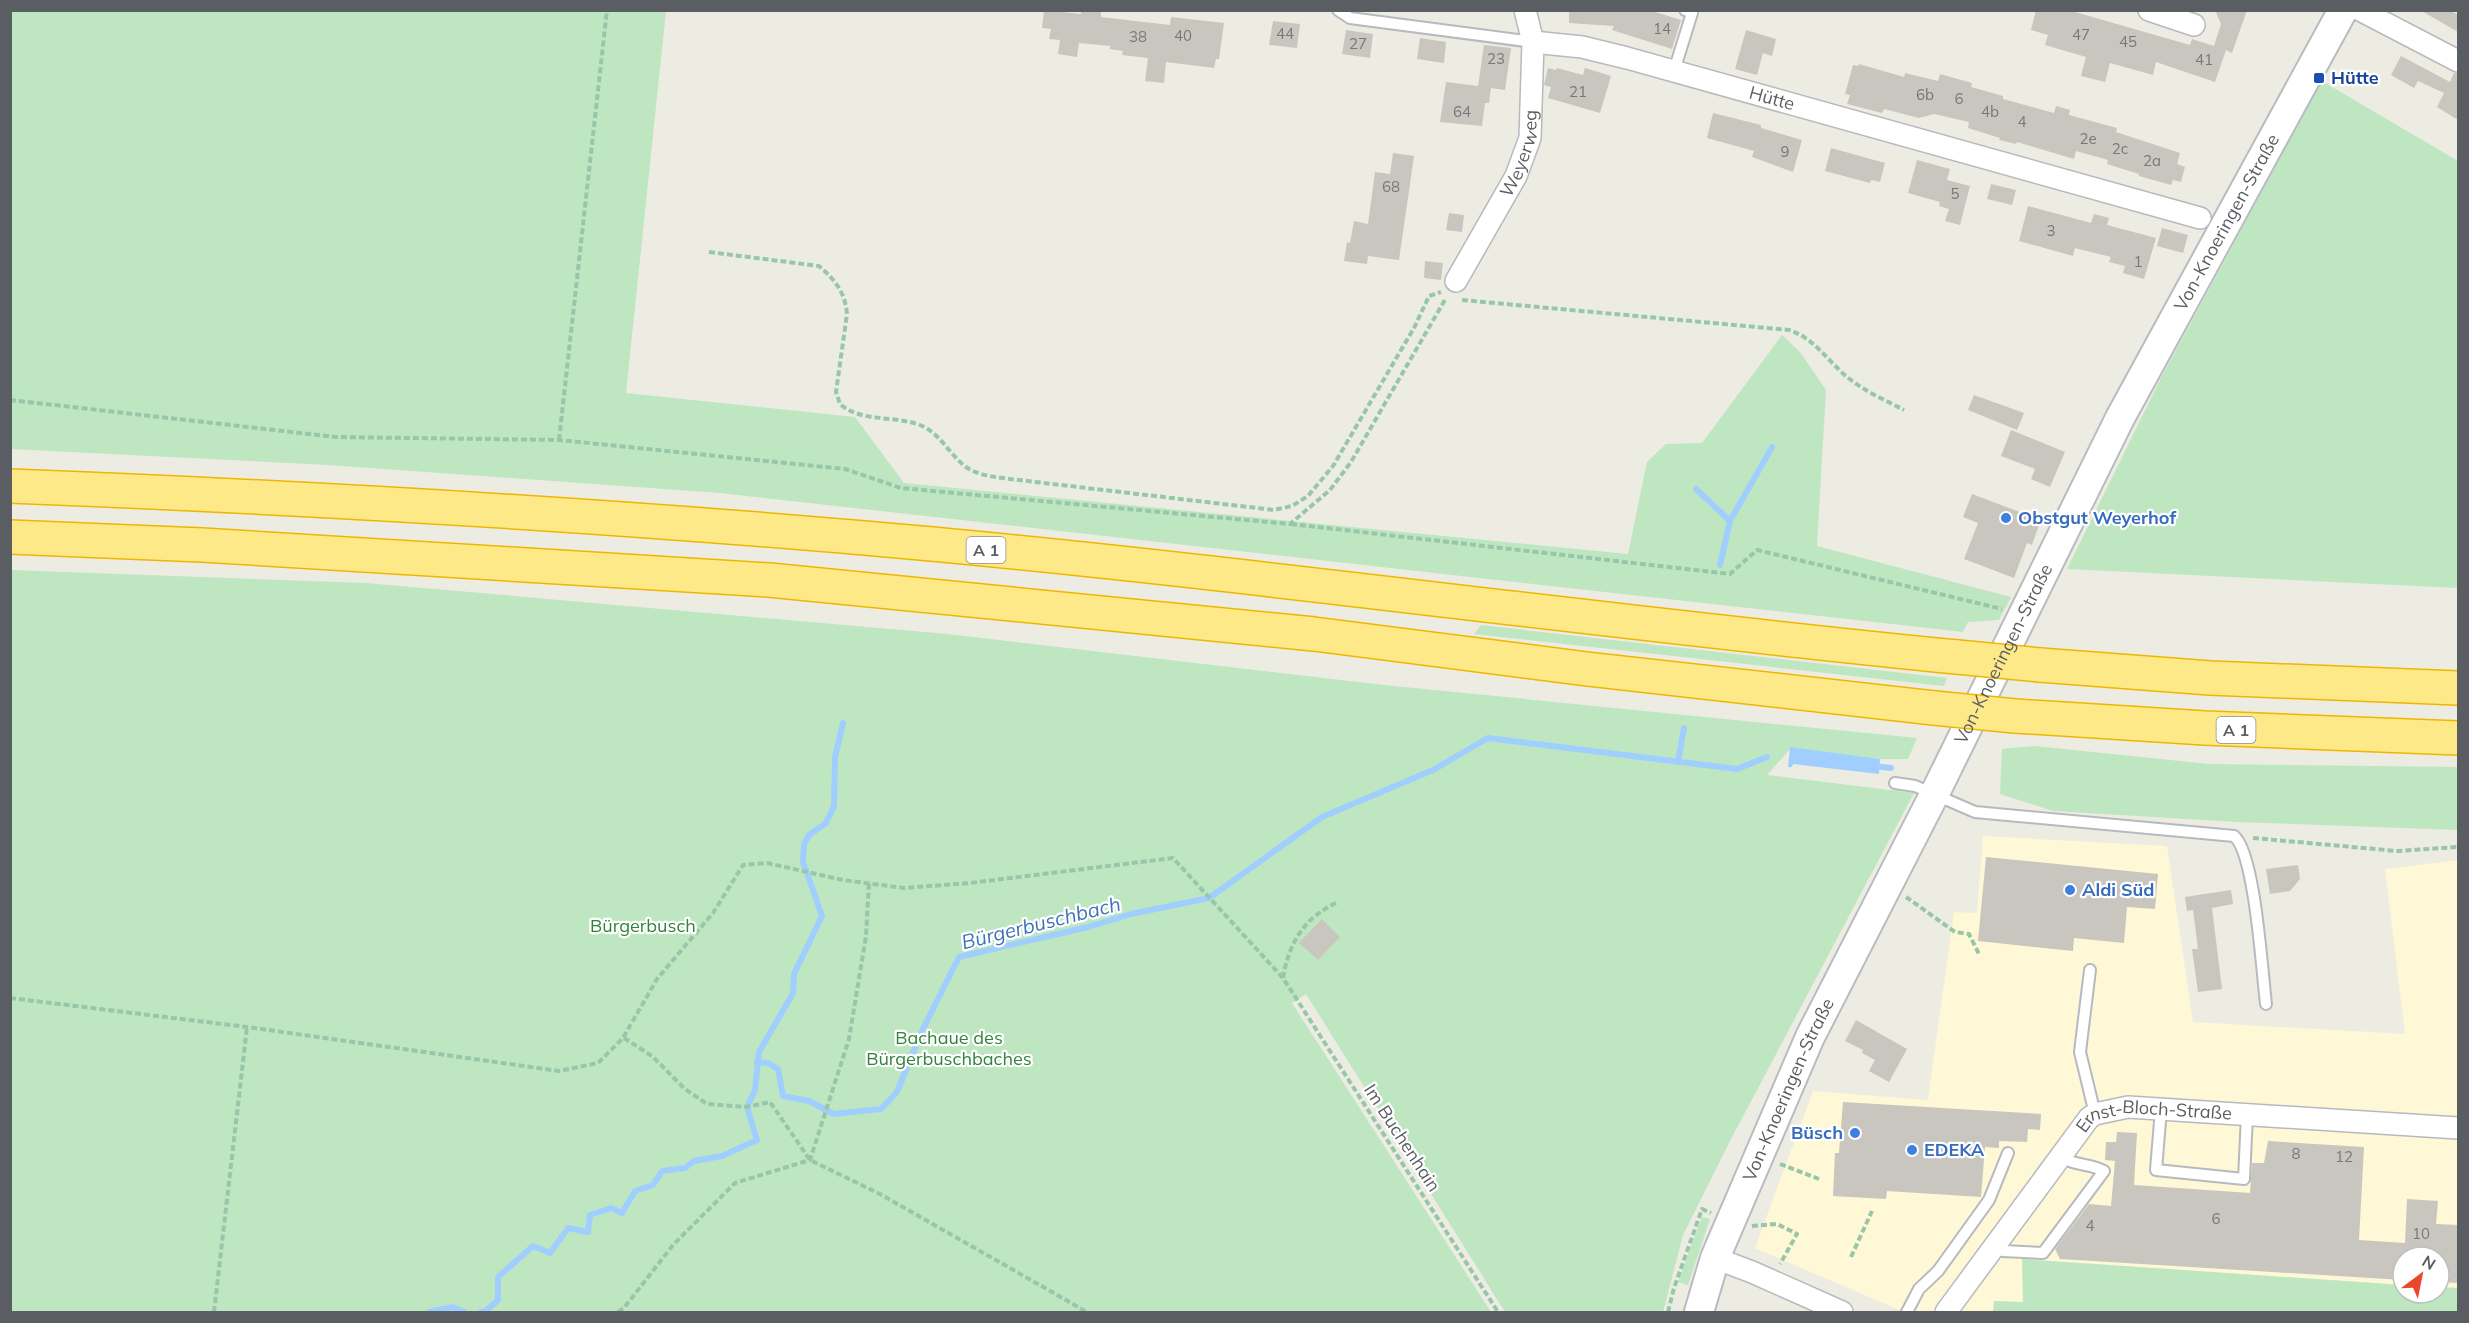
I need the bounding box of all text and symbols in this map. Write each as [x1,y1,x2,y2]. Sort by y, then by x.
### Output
house number: 14 [1653,19,1671,38]
house number: 44 [1276,24,1294,43]
house number: 47 [2072,25,2090,44]
house number: 40 [1174,26,1192,45]
house number: 38 [1129,27,1147,46]
house number: 45 [2119,32,2137,51]
house number: 27 [1349,34,1367,53]
house number: 23 [1487,49,1505,68]
house number: 41 [2195,50,2213,69]
place label: Hütte [2331,66,2379,89]
marker: Hütte [2312,71,2326,85]
street label: Hütte [1747,81,1797,115]
house number: 21 [1569,82,1587,101]
house number: 6b [1916,85,1934,104]
house number: 6 [1954,89,1964,108]
house number: 64 [1453,102,1471,121]
house number: 4b [1981,102,1999,121]
street label: Weyerweg [1494,109,1543,201]
house number: 4 [2017,112,2027,131]
house number: 2e [2079,129,2097,148]
street label: Von-Knoeringen-Straße [2169,130,2284,315]
house number: 2c [2112,139,2128,158]
house number: 9 [1780,142,1790,161]
house number: 2a [2143,151,2161,170]
house number: 68 [1382,177,1400,196]
house number: 5 [1950,184,1960,203]
house number: 3 [2046,221,2056,240]
house number: 1 [2133,252,2143,271]
place label: Obstgut Weyerhof [2018,506,2176,529]
marker: Obstgut Weyerhof [1999,511,2013,525]
road number: A 1 [966,537,1006,563]
street label: Von-Knoeringen-Straße [1949,560,2057,748]
road number: A 1 [2216,717,2256,743]
place label: Aldi Süd [2082,878,2155,901]
marker: Aldi Süd [2063,883,2077,897]
water label: Bürgerbuschbach [959,891,1123,954]
park label: Bürgerbusch [590,914,696,937]
street label: Von-Knoeringen-Straße [1737,994,1839,1185]
park label: Bachaue des Bürgerbuschbaches [866,1026,1032,1070]
street label: Im Buchenhain [1359,1080,1446,1196]
street label: Ernst-Bloch-Straße [2070,1095,2233,1137]
place label: Büsch [1791,1121,1843,1144]
marker: Büsch [1848,1126,1862,1140]
place label: EDEKA [1924,1138,1985,1161]
marker: EDEKA [1905,1143,1919,1157]
house number: 8 [2291,1144,2301,1163]
house number: 12 [2335,1147,2353,1166]
house number: 6 [2211,1209,2221,1228]
house number: 4 [2085,1216,2095,1235]
house number: 10 [2412,1224,2430,1243]
north arrow [2391,1245,2451,1305]
text: N [2419,1251,2439,1274]

